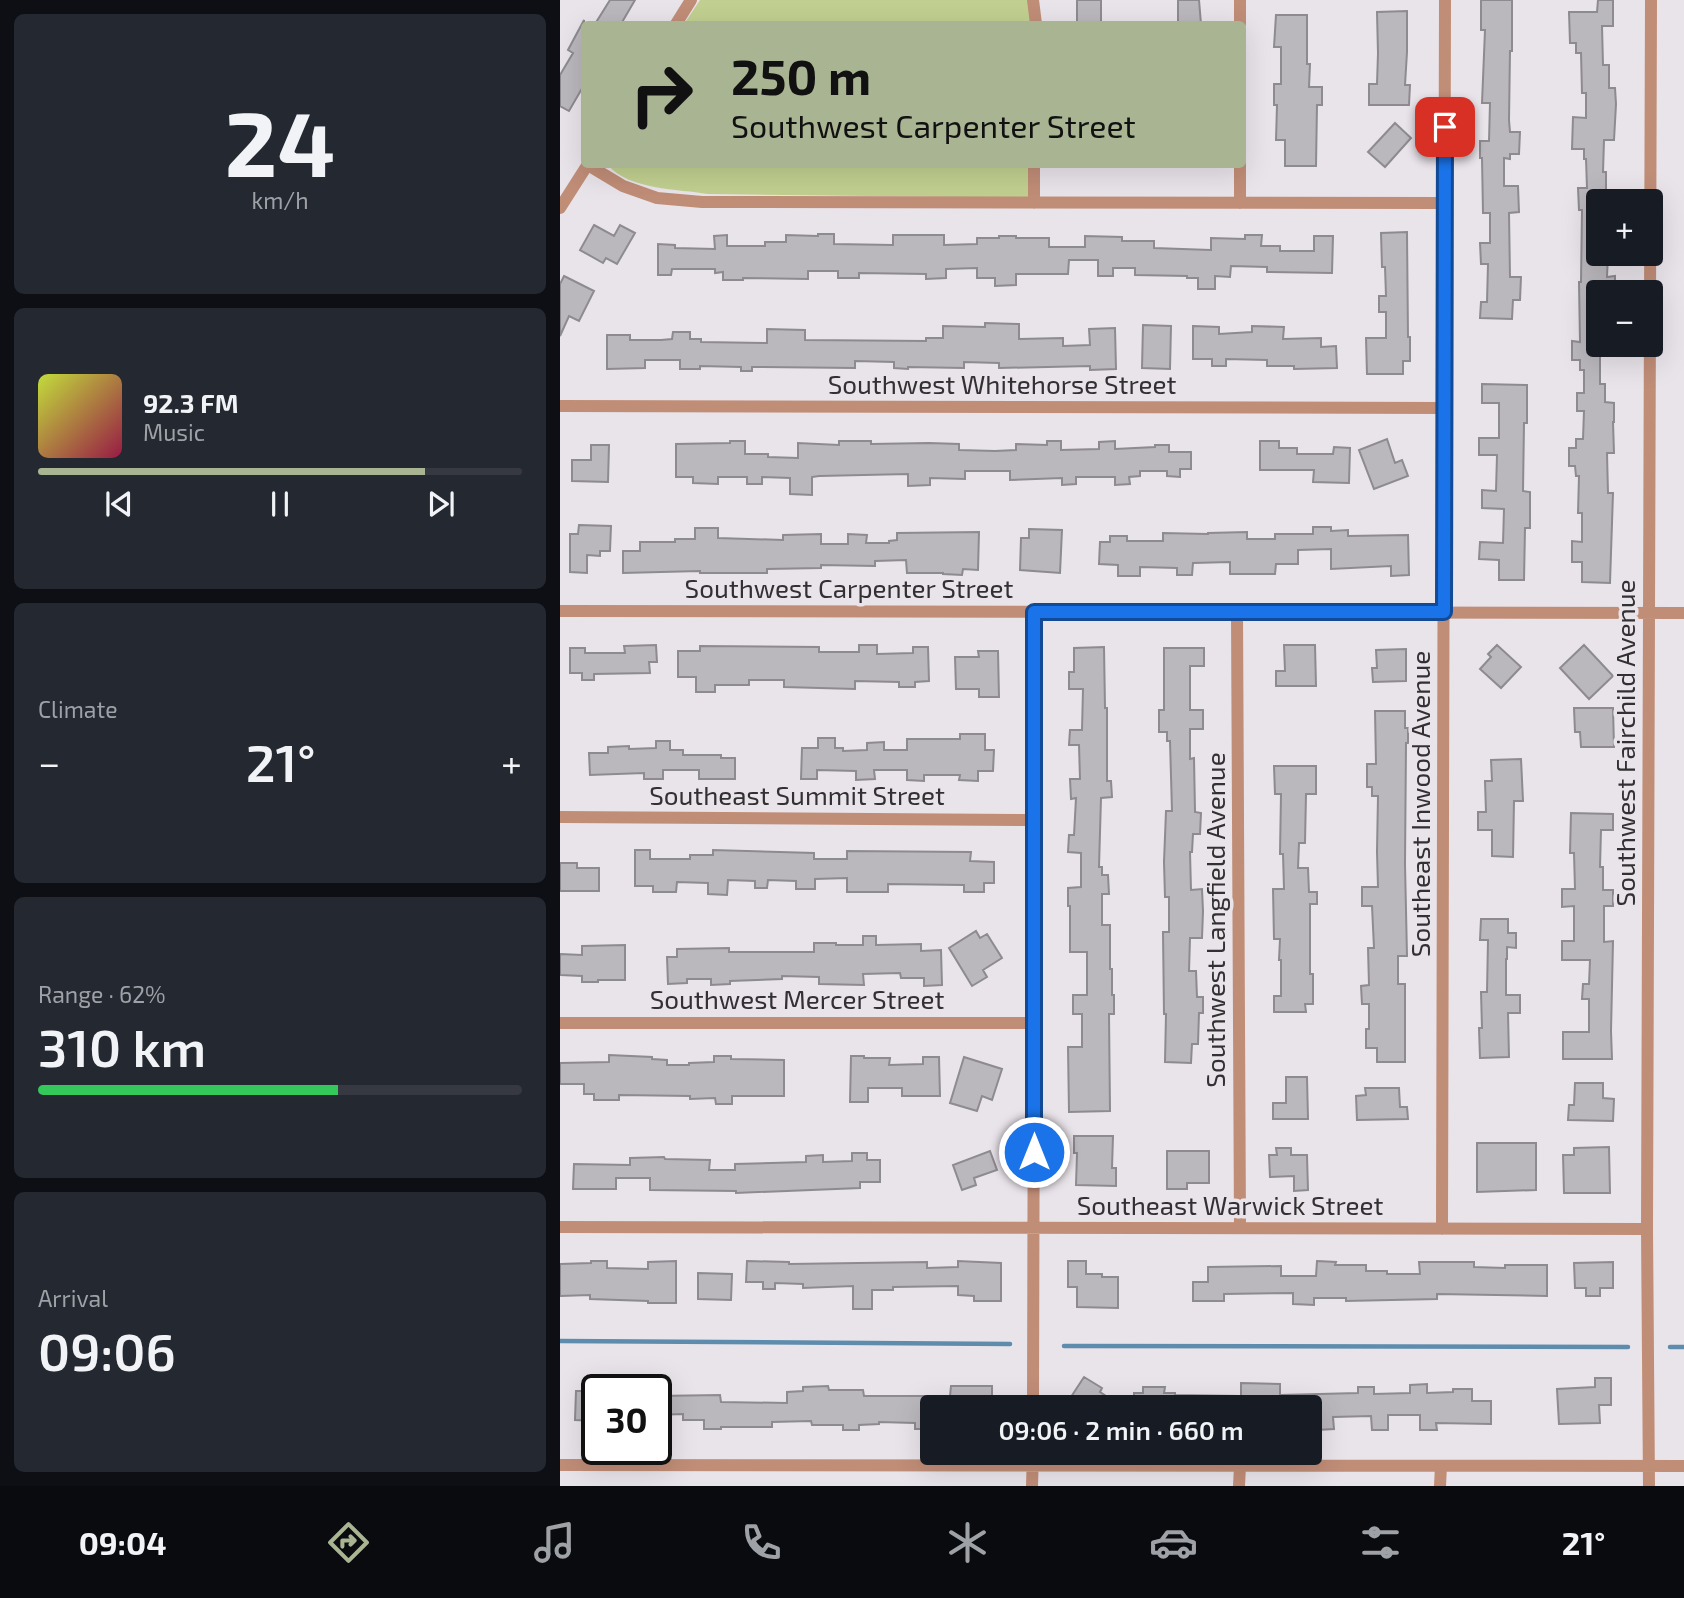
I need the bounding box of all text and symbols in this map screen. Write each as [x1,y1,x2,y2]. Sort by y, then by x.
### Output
text: 250 m [731,46,871,105]
icon: right [616,49,707,140]
text: 24 [225,86,335,195]
pin [1415,97,1475,157]
text: Southwest Carpenter Street [731,106,1136,144]
icon: arrive [1426,108,1464,146]
text: km/h [251,186,309,214]
map controls [1586,189,1663,357]
button: + [1586,189,1663,266]
button: − [1586,280,1663,357]
street label: Southwest Whitehorse Street [828,368,1176,399]
text: 92.3 FM [143,387,238,418]
text: Music [143,418,205,446]
icon: previous [100,485,138,523]
icon: pause [261,485,299,523]
icon: next [422,485,460,523]
street label: Southwest Carpenter Street [685,572,1014,603]
street label: Southwest Fairchild Avenue [1609,580,1640,906]
street label: Southeast Inwood Avenue [1404,651,1435,957]
text: Climate [38,695,118,723]
text: 21° [246,730,316,792]
text: − [38,739,60,785]
text: + [501,739,522,785]
street label: Southwest Langfield Avenue [1199,752,1230,1088]
street label: Southeast Summit Street [649,779,945,810]
text: Range · 62% [38,980,166,1008]
street label: Southwest Mercer Street [650,983,944,1014]
text: 310 km [38,1015,206,1077]
position arrow [997,1115,1071,1189]
street label: Southeast Warwick Street [1077,1189,1383,1220]
text: Arrival [38,1284,108,1312]
text: 09:06 [38,1319,176,1381]
speed limit sign: 30 [581,1374,672,1465]
text: 09:06 · 2 min · 660 m [999,1414,1244,1445]
icon: directions [324,1518,373,1567]
icon: music [530,1518,579,1567]
icon: phone [737,1518,786,1567]
icon: climate [943,1518,992,1567]
icon: car [1149,1518,1198,1567]
icon: filters [1356,1518,1405,1567]
text: 09:04 [79,1523,167,1561]
text: 21° [1562,1523,1605,1561]

